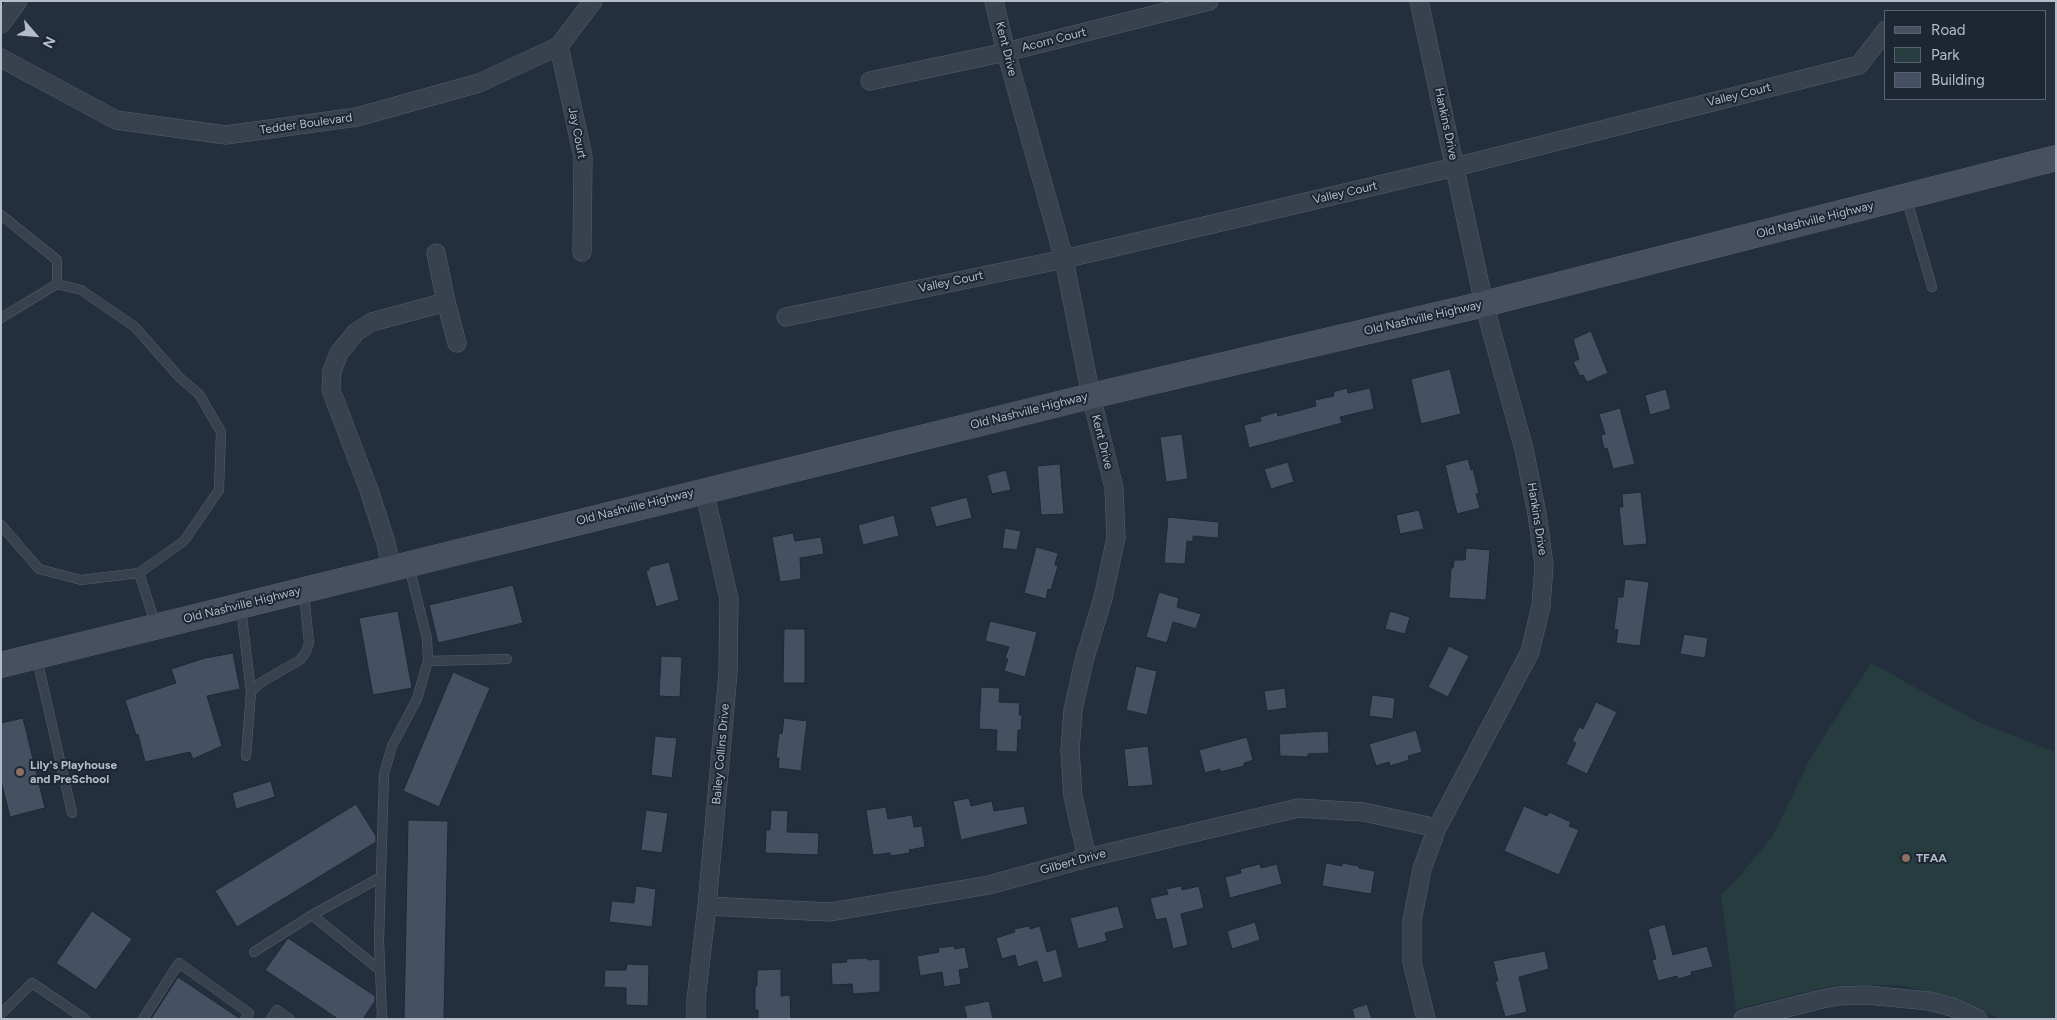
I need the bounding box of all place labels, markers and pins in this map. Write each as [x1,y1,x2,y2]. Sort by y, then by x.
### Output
place label: Lily's Playhouse and PreSchool [30,758,117,786]
marker: Lily's Playhouse and PreSchool [14,766,26,778]
place label: TFAA [1916,851,1947,865]
marker: TFAA [1900,852,1912,864]

